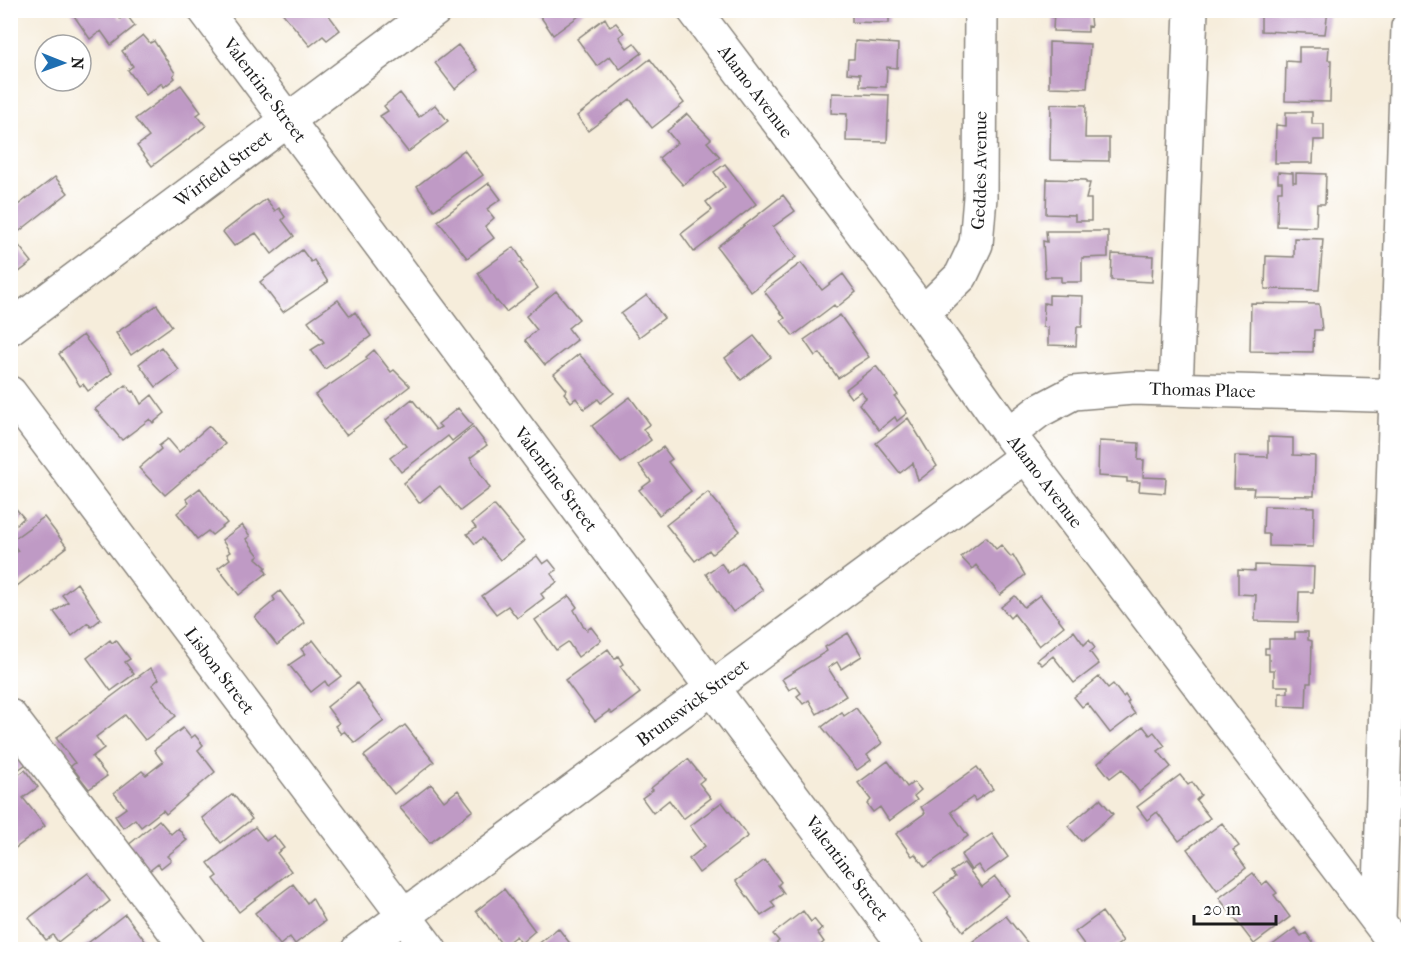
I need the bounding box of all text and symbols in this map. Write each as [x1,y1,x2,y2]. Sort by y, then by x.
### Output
north arrow [33,33,93,93]
street label: Valentine Street [218,33,311,147]
street label: Alamo Avenue [713,40,797,142]
text: N [68,57,87,70]
street label: Geddes Avenue [967,111,991,231]
street label: Wirfield Street [170,126,276,213]
street label: Thomas Place [1149,378,1256,403]
street label: Valentine Street [509,422,602,537]
street label: Alamo Avenue [1002,431,1087,533]
street label: Lisbon Street [180,624,259,719]
street label: Brunswick Street [633,654,753,751]
street label: Valentine Street [800,811,893,926]
scale bar [1194,888,1276,926]
text: 20 m [1203,899,1241,920]

